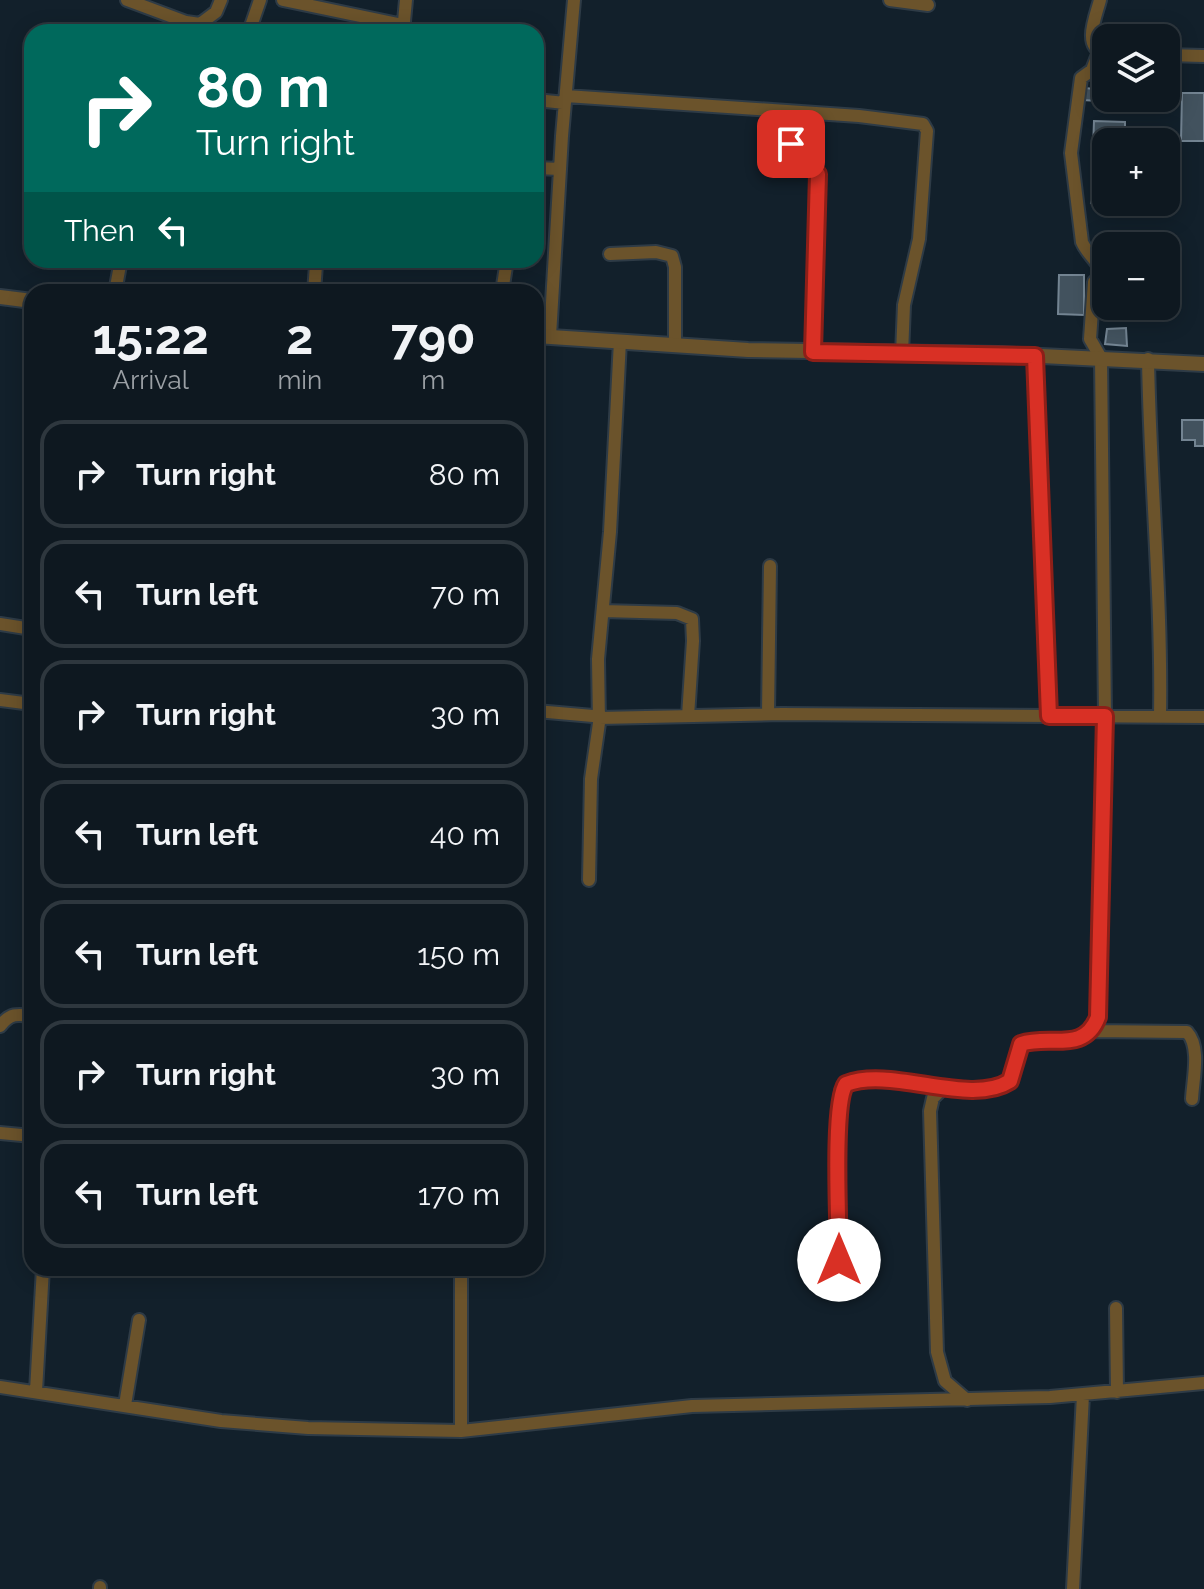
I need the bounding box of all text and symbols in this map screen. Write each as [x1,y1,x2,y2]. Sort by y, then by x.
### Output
map controls [1092,24,1180,320]
button: layers [1092,24,1180,112]
text: 80 m [196,54,330,120]
icon: right [64,56,168,160]
pin [757,110,825,178]
text: Turn right [196,121,355,163]
icon: arrive [769,122,813,166]
button: + [1092,128,1180,216]
icon: left [151,208,195,252]
text: Then [64,213,135,248]
button: − [1092,232,1180,320]
text: 15:22 [93,309,209,365]
text: 2 [286,309,313,365]
text: 790 [391,309,475,365]
text: Arrival [113,365,189,395]
text: min [277,365,322,395]
text: m [421,365,445,395]
icon: right [68,452,112,496]
text: Turn right [136,457,276,492]
text: 80 m [429,457,500,492]
icon: left [68,572,112,616]
text: Turn left [136,577,258,612]
text: 70 m [430,577,500,612]
icon: right [68,692,112,736]
text: Turn right [136,697,276,732]
text: 30 m [430,697,500,732]
icon: left [68,812,112,856]
text: Turn left [136,817,258,852]
text: 40 m [430,817,500,852]
icon: left [68,932,112,976]
text: Turn left [136,937,258,972]
text: 150 m [417,937,500,972]
icon: right [68,1052,112,1096]
text: Turn right [136,1057,276,1092]
text: 30 m [430,1057,500,1092]
icon: left [68,1172,112,1216]
text: Turn left [136,1177,258,1212]
text: 170 m [418,1177,500,1212]
position arrow [797,1218,881,1302]

